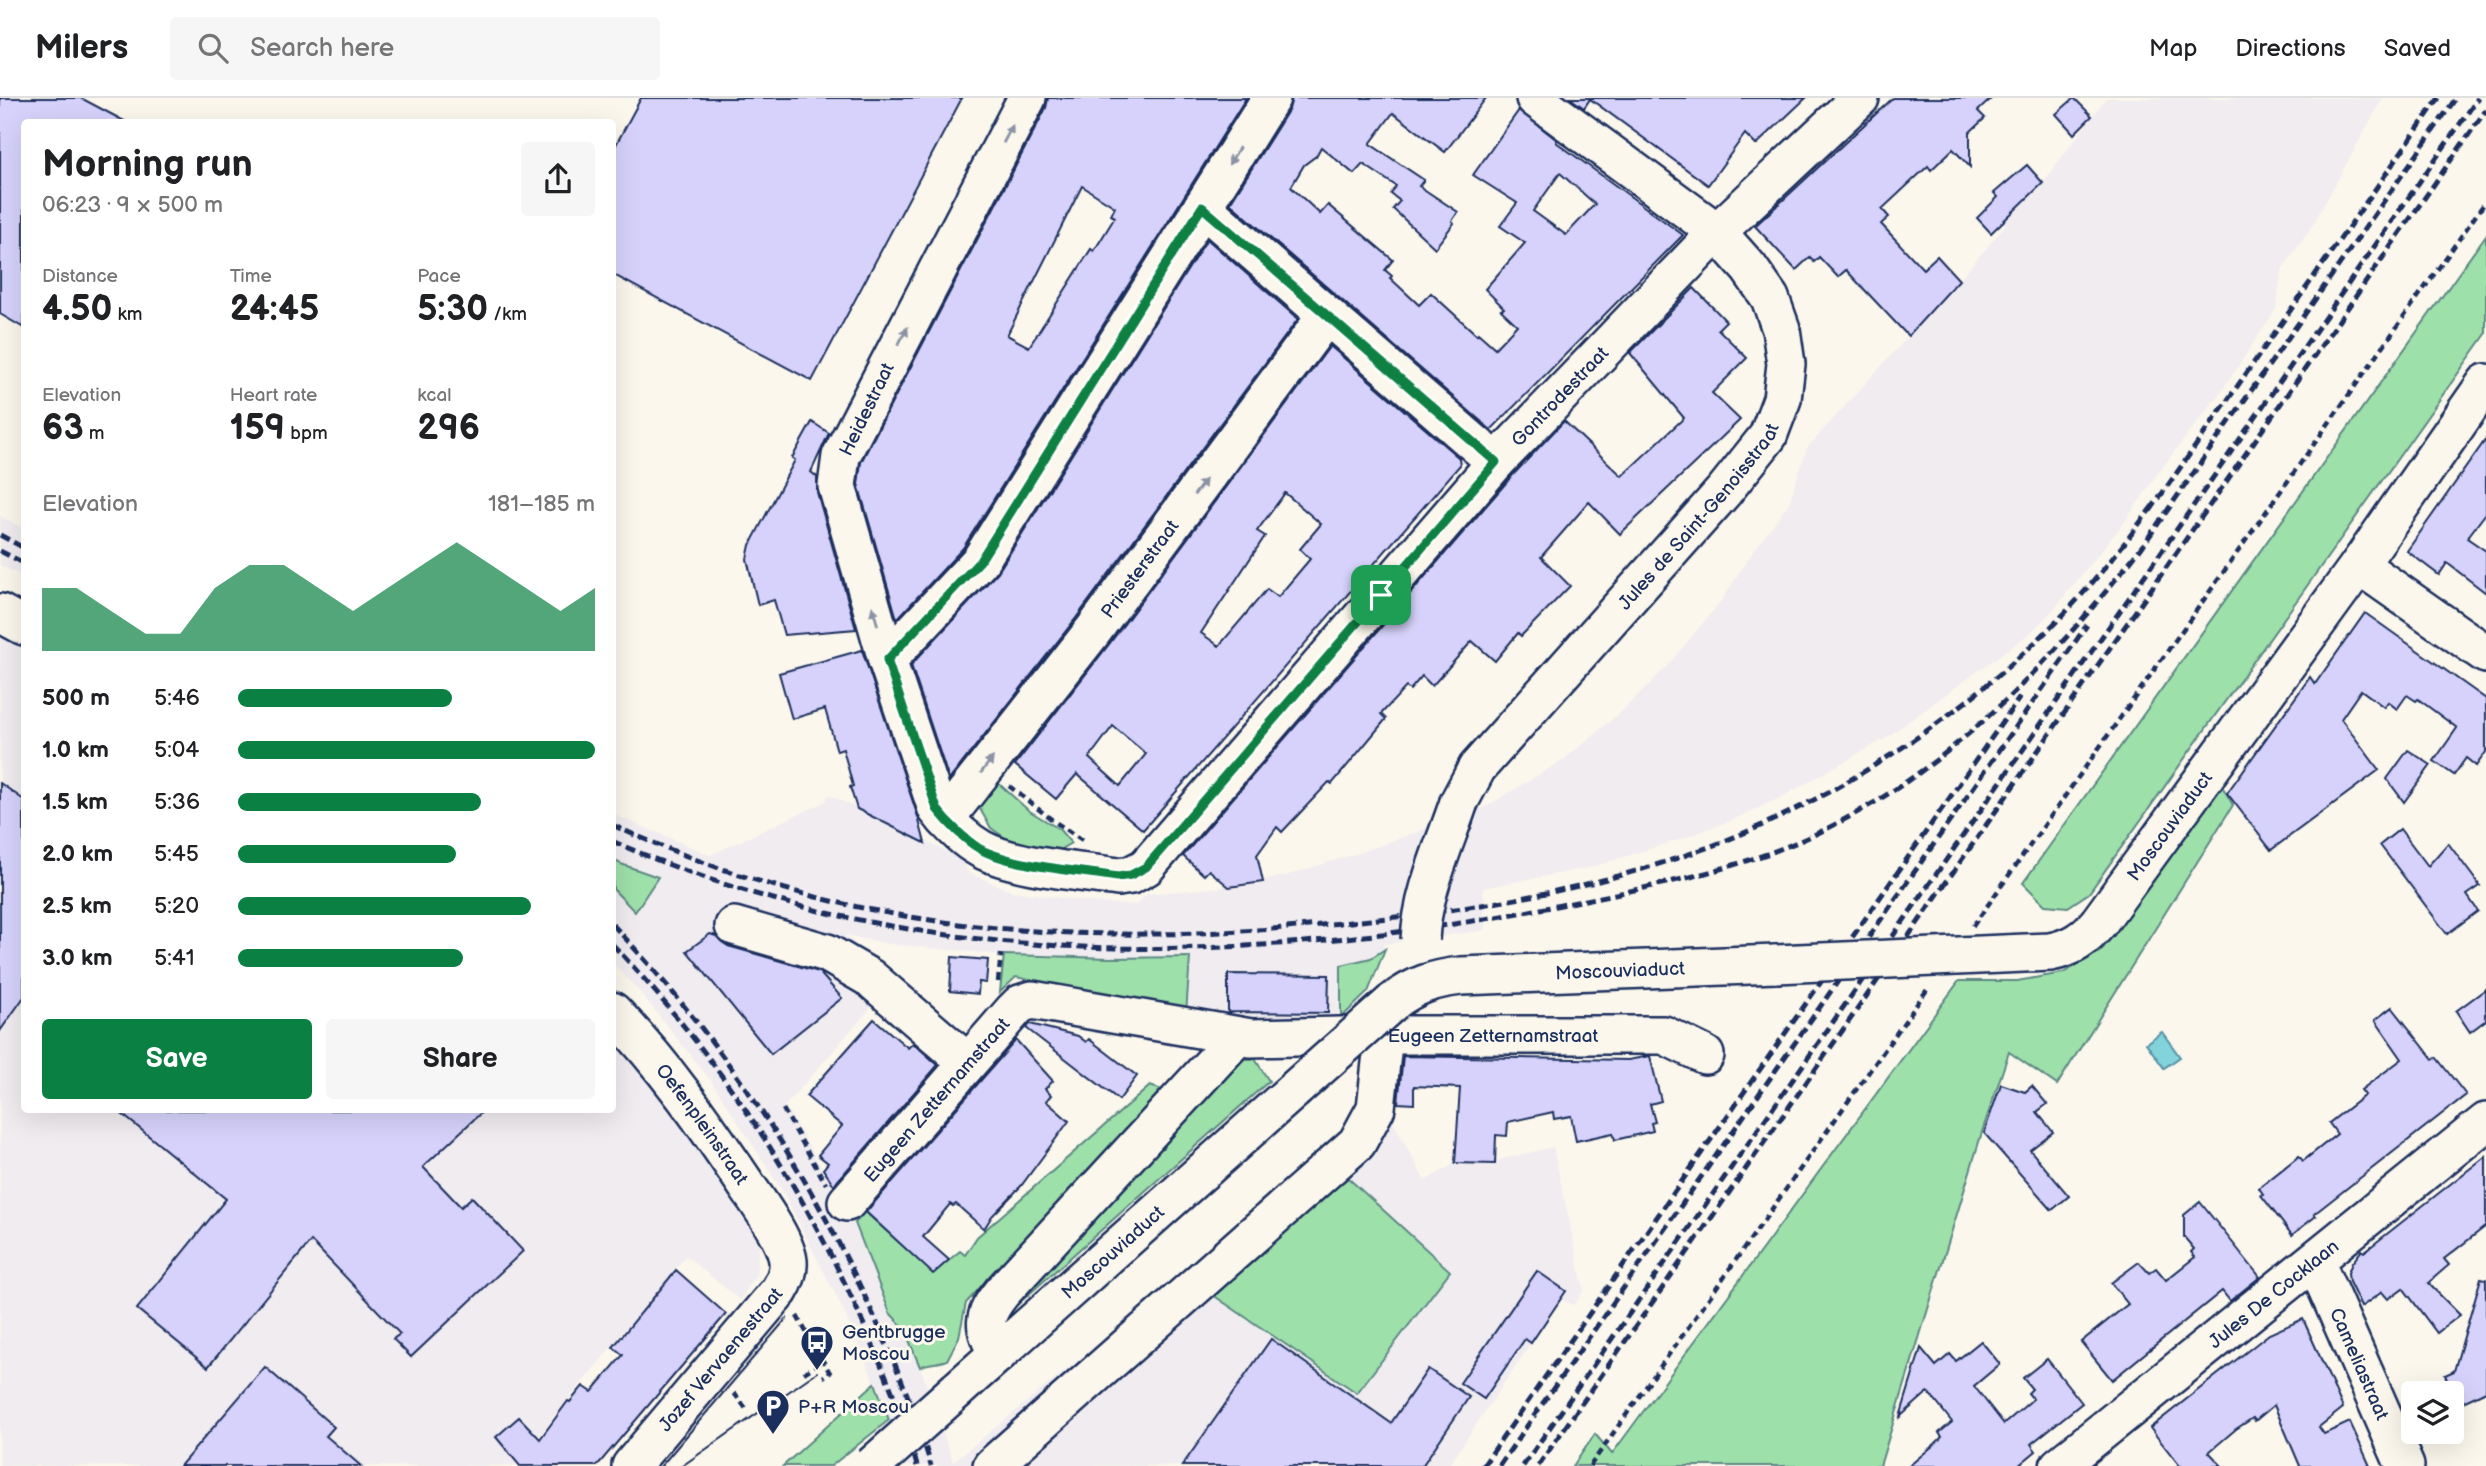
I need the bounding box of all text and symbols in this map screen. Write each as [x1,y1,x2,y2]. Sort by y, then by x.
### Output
search box [170,17,660,80]
text: Milers [35,28,128,68]
icon: search [194,29,232,67]
text: Search here [250,33,394,64]
text: Map [2149,34,2197,63]
text: Directions [2235,34,2346,63]
text: Saved [2384,34,2451,63]
one-way arrow [1002,125,1014,144]
text: Morning run [42,142,253,187]
button: share [521,142,595,216]
one-way arrow [1228,146,1241,165]
text: 06:23 · 9 × 500 m [42,191,223,219]
text: Distance [42,265,118,288]
text: Time [230,265,272,288]
text: Pace [417,265,461,288]
text: 4.50 [42,288,112,331]
text: 24:45 [230,288,319,331]
text: 5:30 [417,288,488,331]
text: km [112,303,142,326]
text: /km [488,303,527,326]
one-way arrow [897,326,909,346]
street label: Gontrodestraat [1507,342,1614,452]
street label: Heidestraat [835,359,900,460]
text: Elevation [42,384,121,407]
text: Heart rate [230,384,317,407]
text: kcal [417,384,451,407]
text: 63 [42,407,84,450]
text: 159 [230,407,285,450]
text: 296 [417,407,480,450]
street label: Jules de Saint-Genoisstraat [1614,420,1785,615]
text: m [84,422,105,445]
text: bpm [285,422,328,445]
one-way arrow [1192,478,1206,496]
text: Elevation [42,490,138,518]
text: 181–185 m [488,490,595,518]
street label: Priesterstraat [1097,516,1184,623]
pin [1351,565,1411,625]
icon: arrive [1362,576,1400,614]
one-way arrow [869,606,879,627]
text: 500 m [42,684,110,712]
text: 5:46 [154,684,200,712]
text: 1.0 km [42,736,109,764]
text: 5:04 [154,736,199,764]
one-way arrow [980,757,995,775]
street label: Moscouviaduct [2123,767,2218,886]
text: 1.5 km [42,788,108,816]
text: 5:36 [154,788,200,816]
text: 2.0 km [42,840,113,868]
text: 5:45 [154,840,199,868]
text: 2.5 km [42,892,112,920]
text: 5:20 [154,892,199,920]
text: 3.0 km [42,944,113,972]
text: 5:41 [154,944,195,972]
street label: Moscouviaduct [1555,957,1685,985]
street label: Eugeen Zetternamstraat [860,1013,1015,1187]
button: Save [42,1019,312,1099]
button: Share [326,1019,595,1099]
street label: Eugeen Zetternamstraat [1388,1025,1599,1048]
street label: Oefenpleinstraat [650,1060,753,1190]
street label: Moscouviaduct [1057,1201,1170,1305]
street label: Jules De Cocklaan [2204,1235,2344,1354]
street label: Jozef Vervaenestraat [654,1283,788,1437]
street label: Cameliastraat [2324,1305,2393,1424]
place label: Gentbrugge Moscou [842,1321,945,1366]
bus stop icon: Gentbrugge Moscou [798,1323,836,1372]
map controls [2401,1381,2464,1444]
button: layers [2401,1381,2464,1444]
parking icon: P+R Moscou [754,1387,792,1436]
place label: P+R Moscou [798,1396,909,1419]

